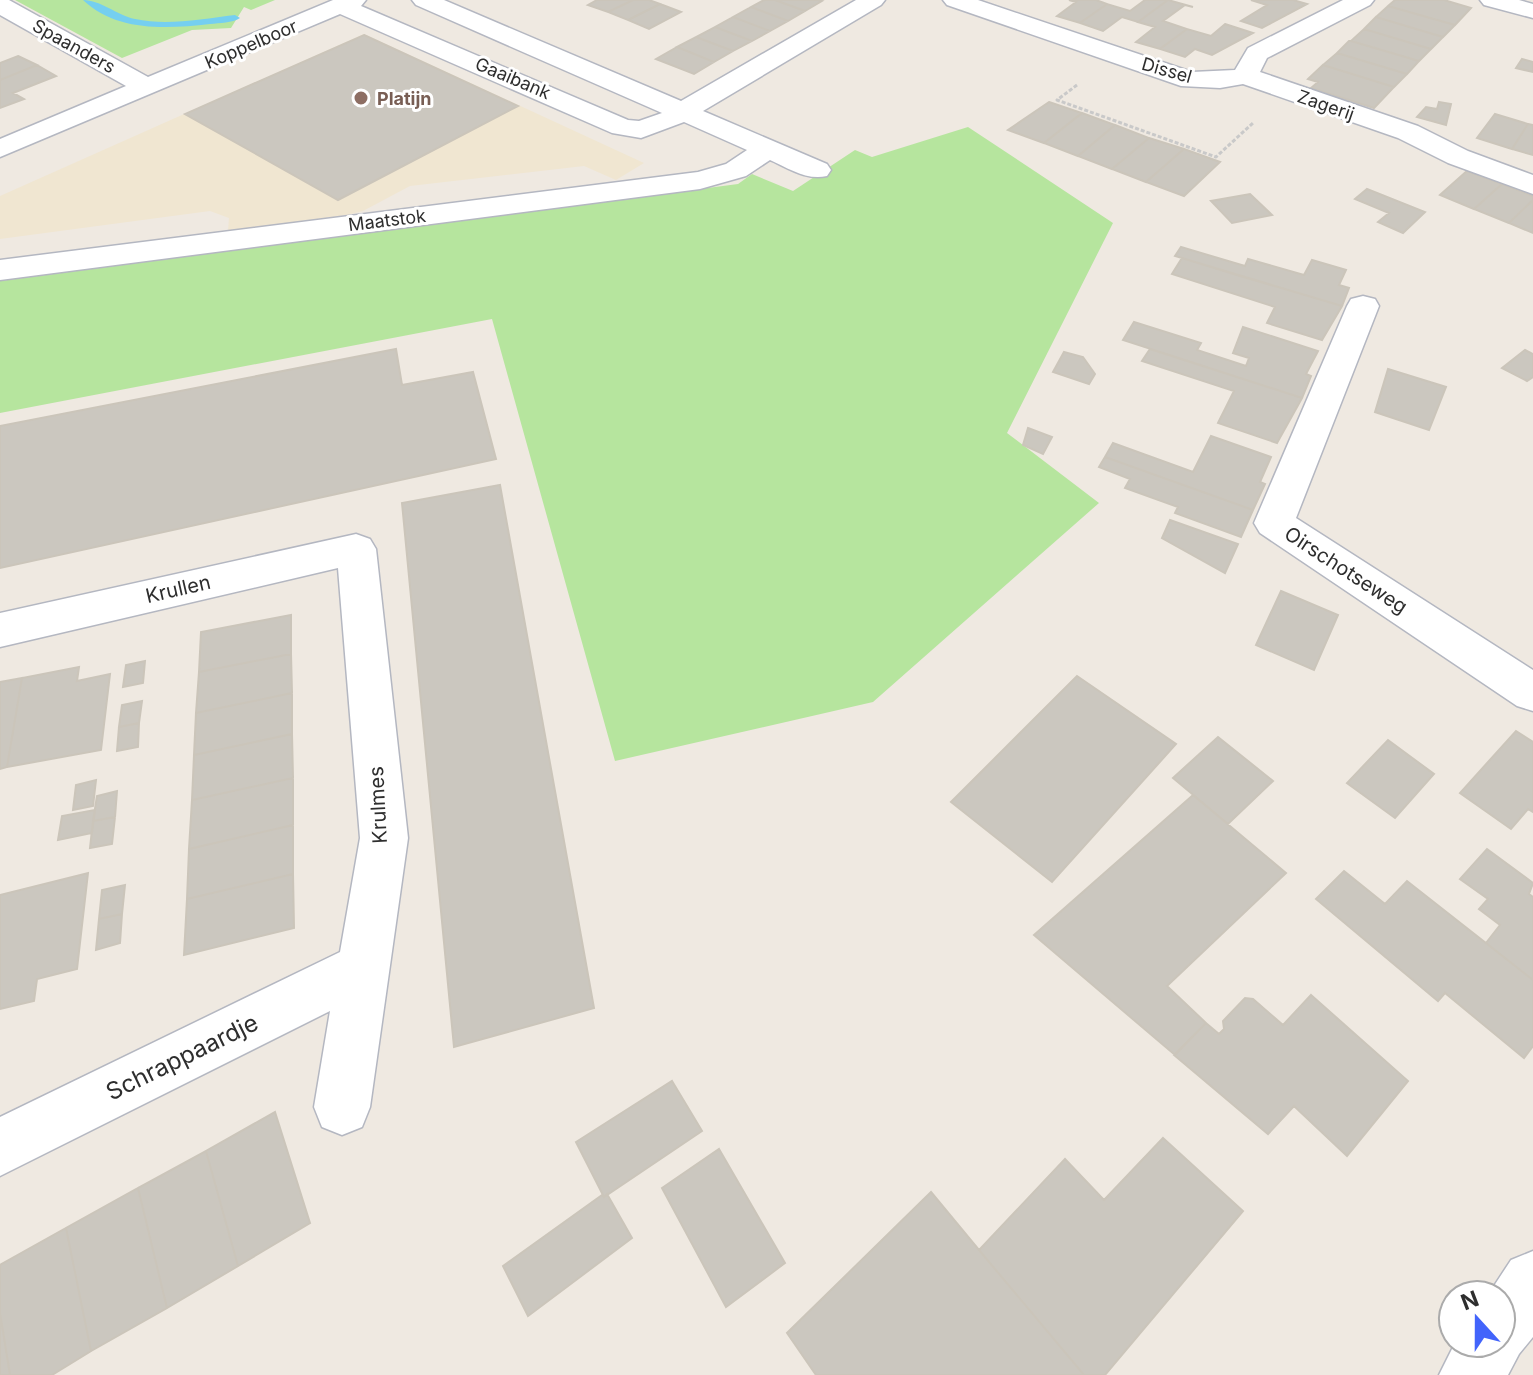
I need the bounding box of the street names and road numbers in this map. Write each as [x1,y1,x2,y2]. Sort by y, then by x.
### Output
street label: Spaanders [29,15,119,77]
street label: Koppelboor [202,15,301,73]
street label: Gaaibank [472,53,554,103]
street label: Dissel [1139,53,1195,87]
street label: Zagerij [1295,86,1357,124]
street label: Maatstok [347,205,427,235]
street label: Oirschotseweg [1280,521,1412,619]
street label: Krullen [143,570,213,608]
street label: Krulmes [364,766,392,844]
street label: Schrappaardje [101,1008,263,1106]

